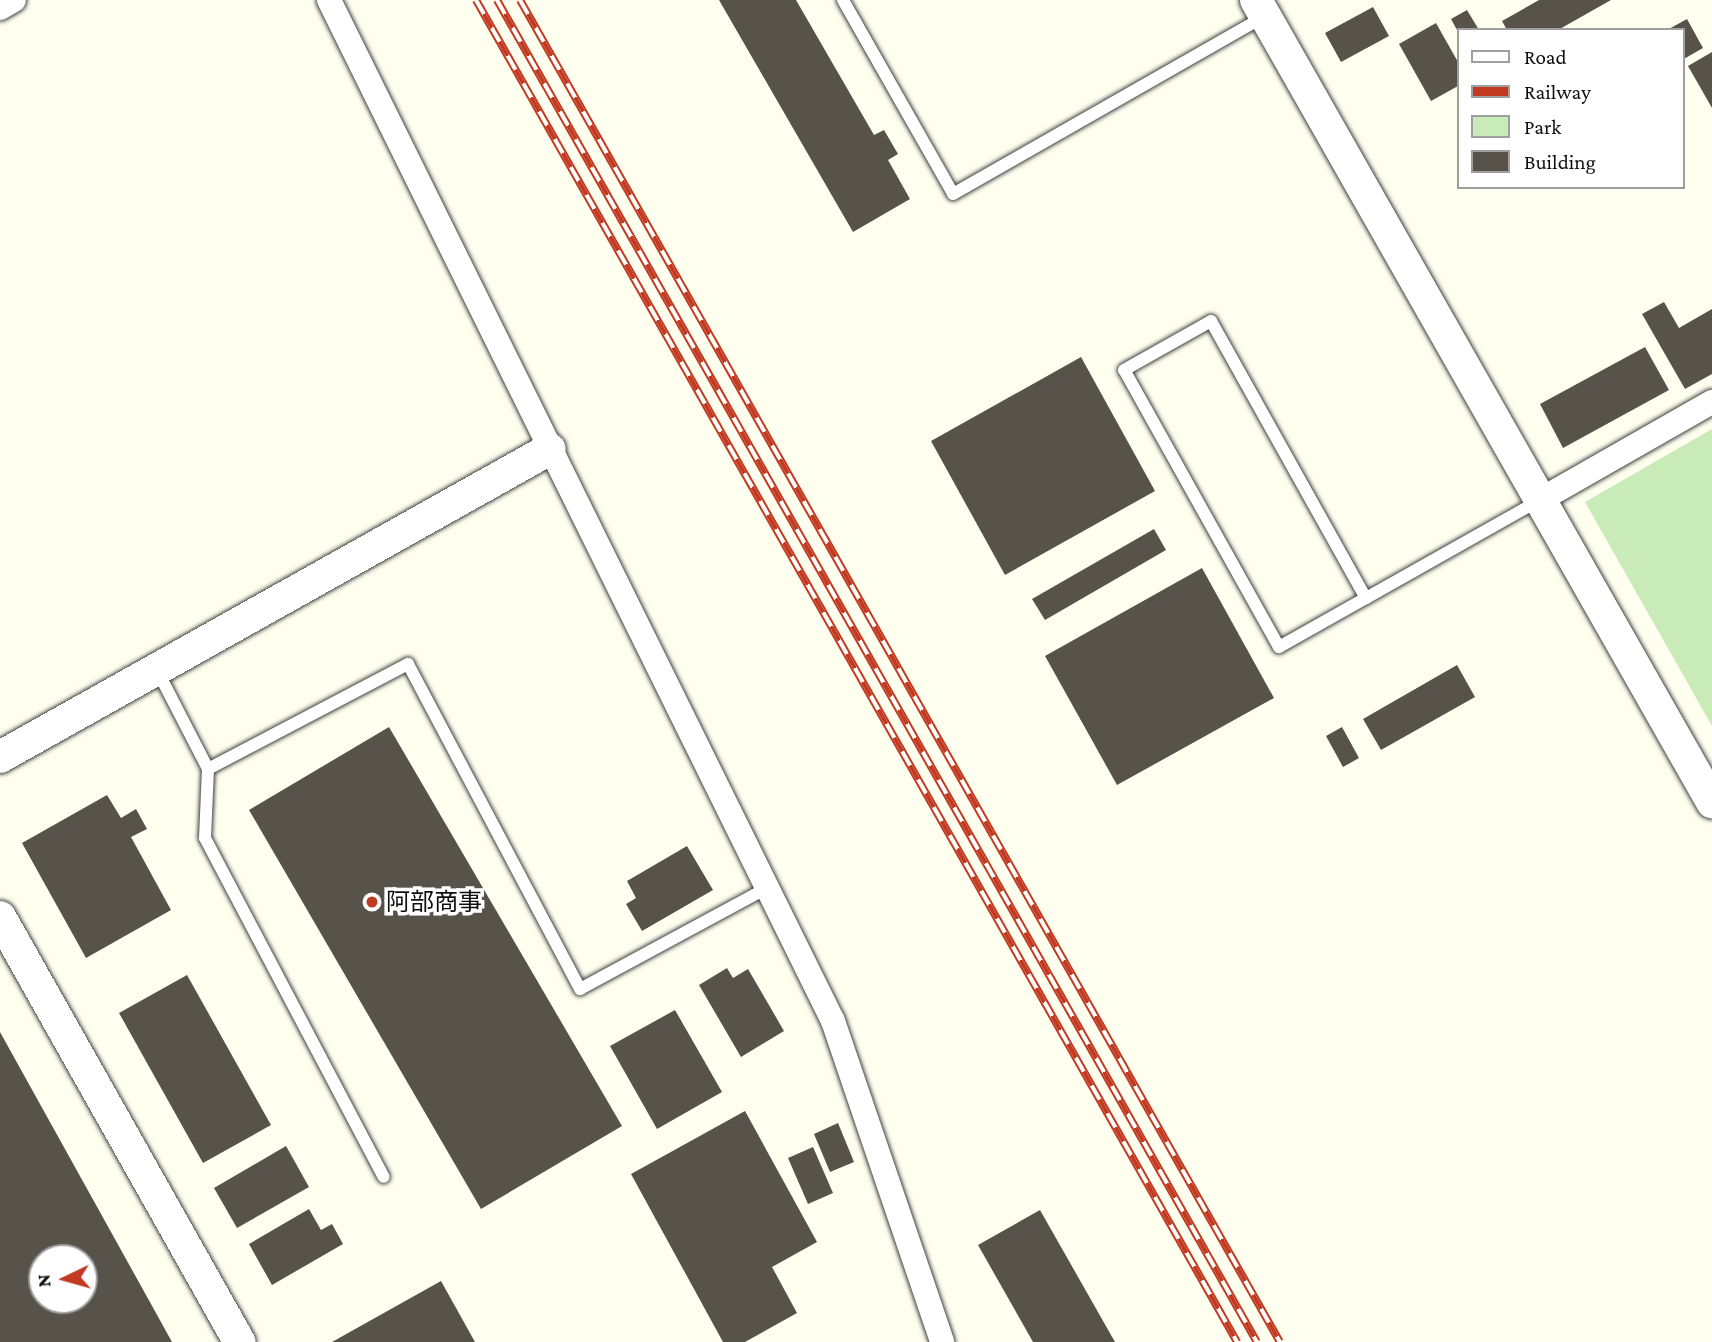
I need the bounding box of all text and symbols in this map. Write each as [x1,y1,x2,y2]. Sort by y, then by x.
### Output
legend [1456,28,1684,189]
text: Road [1524,45,1567,69]
text: Railway [1524,80,1591,104]
text: Park [1524,115,1561,139]
text: Building [1524,150,1596,174]
place label: 阿部商事 [386,888,482,916]
marker: 阿部商事 [364,894,380,910]
north arrow [28,1244,98,1314]
text: N [33,1273,55,1288]

